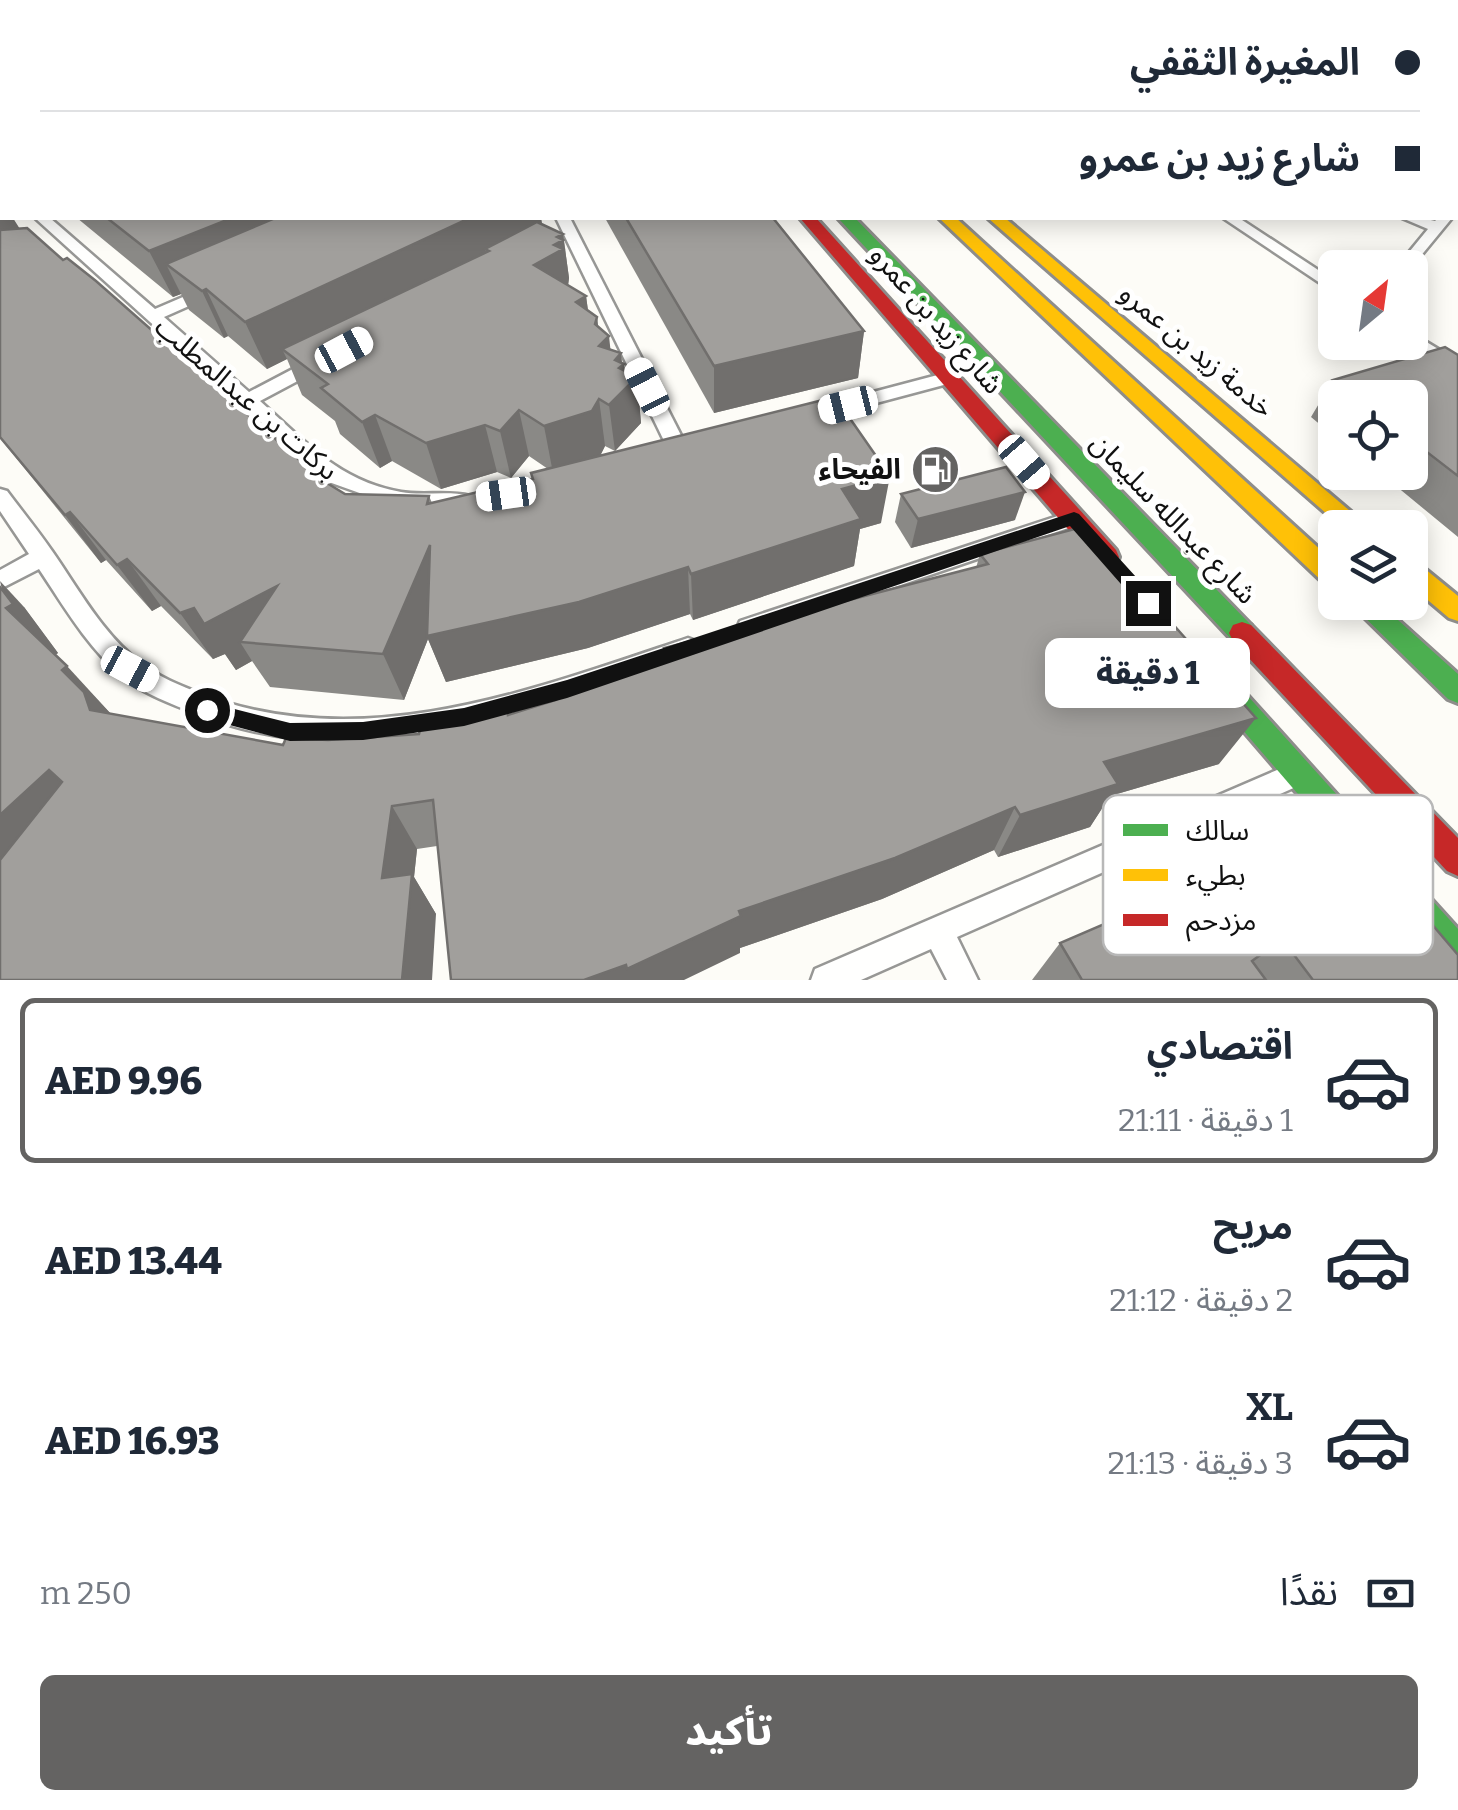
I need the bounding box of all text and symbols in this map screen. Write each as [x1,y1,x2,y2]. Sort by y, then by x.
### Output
text: المغيرة الثقفي [1130,39,1360,85]
text: شارع زيد بن عمرو [1079,135,1360,181]
street label: شارع زيد بن عمرو [860,238,1010,403]
north arrow [1318,250,1428,360]
map controls [1318,250,1428,620]
street label: خدمة زيد بن عمرو [1113,276,1280,424]
street label: بركات بن عبدالمطلب [148,310,345,487]
car [310,323,378,377]
car [620,353,674,421]
button: locate [1318,380,1428,490]
car [815,383,881,427]
street label: شارع عبدالله سليمان [1081,426,1264,613]
car [993,430,1055,494]
fuel station icon: الفيحاء [910,443,962,495]
place label: الفيحاء [818,453,901,486]
car [474,475,538,513]
button: layers [1318,510,1428,620]
route end [1126,581,1171,626]
callout: 1 دقيقة [1046,638,1250,708]
car [96,642,164,696]
text: 1 دقيقة [1096,654,1199,692]
route start [185,688,230,733]
legend [1103,795,1433,955]
text: سالك [1186,814,1249,847]
text: بطيء [1186,859,1246,896]
text: مزدحم [1186,904,1257,942]
text: اقتصادي [1147,1023,1293,1069]
icon: car [1323,1036,1413,1126]
text: AED 9.96 [45,1058,202,1104]
text: 1 دقيقة · 21:11 [1118,1101,1293,1139]
text: مريح [1213,1203,1293,1249]
icon: car [1323,1216,1413,1306]
text: AED 13.44 [45,1238,222,1284]
text: 2 دقيقة · 21:12 [1109,1281,1293,1319]
text: XL [1246,1384,1293,1430]
icon: car [1323,1396,1413,1486]
text: AED 16.93 [45,1418,220,1464]
text: 3 دقيقة · 21:13 [1108,1444,1293,1482]
icon: cash [1363,1566,1418,1621]
text: نقدًا [1280,1569,1338,1615]
text: 250 m [40,1574,132,1612]
button: تأكيد [40,1675,1418,1790]

